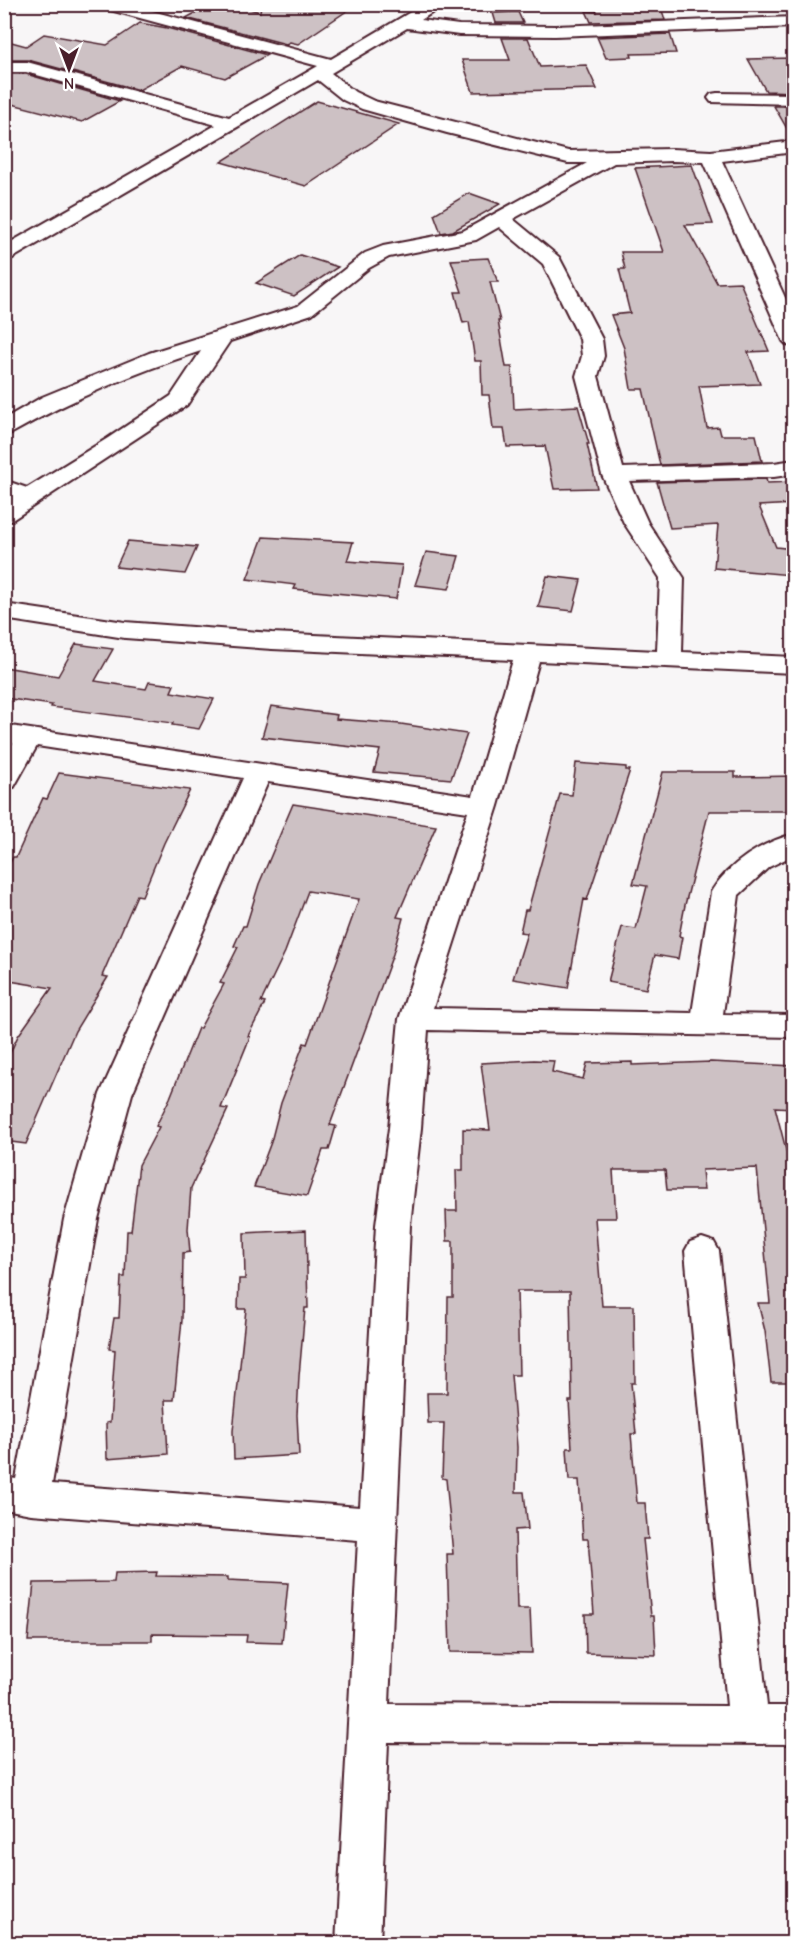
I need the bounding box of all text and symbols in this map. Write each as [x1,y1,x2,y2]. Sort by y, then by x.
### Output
north arrow [39,39,99,99]
text: N [64,74,74,92]

